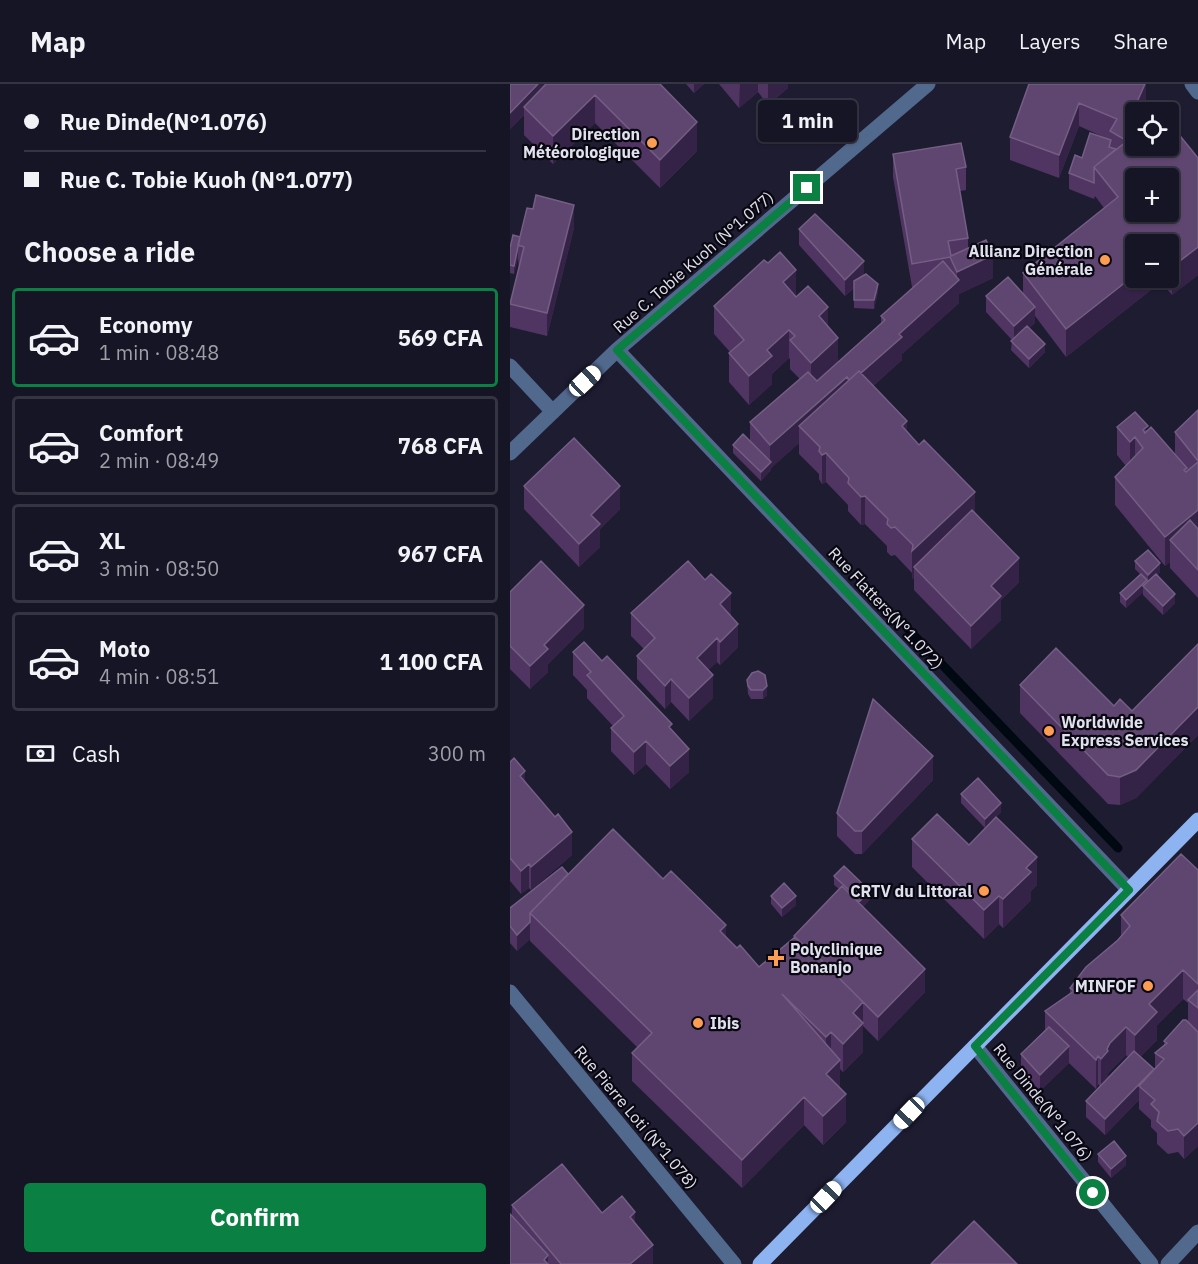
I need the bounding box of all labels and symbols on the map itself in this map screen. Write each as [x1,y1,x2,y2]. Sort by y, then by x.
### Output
callout: 1 min [758,101,856,143]
place label: Direction Météorologique [523,124,640,162]
marker: Direction Météorologique [645,136,659,150]
route end [793,174,820,201]
street label: Rue C. Tobie Kuoh (N°1.077) [609,187,777,337]
place label: Allianz Direction Générale [969,241,1093,279]
marker: Allianz Direction Générale [1098,253,1112,267]
car [566,362,604,400]
street label: Rue Flatters(N°1.072) [824,543,948,673]
place label: Worldwide Express Services [1061,712,1189,750]
marker: Worldwide Express Services [1042,724,1056,738]
place label: CRTV du Littoral [850,881,972,901]
marker: CRTV du Littoral [977,884,991,898]
place label: Polyclinique Bonanjo [790,939,882,977]
marker: Polyclinique Bonanjo [767,949,785,967]
place label: MINFOF [1075,976,1136,996]
marker: MINFOF [1141,979,1155,993]
place label: Ibis [710,1013,739,1033]
marker: Ibis [691,1016,705,1030]
street label: Rue Dinde(N°1.076) [989,1039,1097,1165]
street label: Rue Pierre Loti (N°1.078) [570,1041,702,1193]
car [890,1094,928,1132]
car [807,1178,845,1216]
route start [1079,1179,1106,1206]

